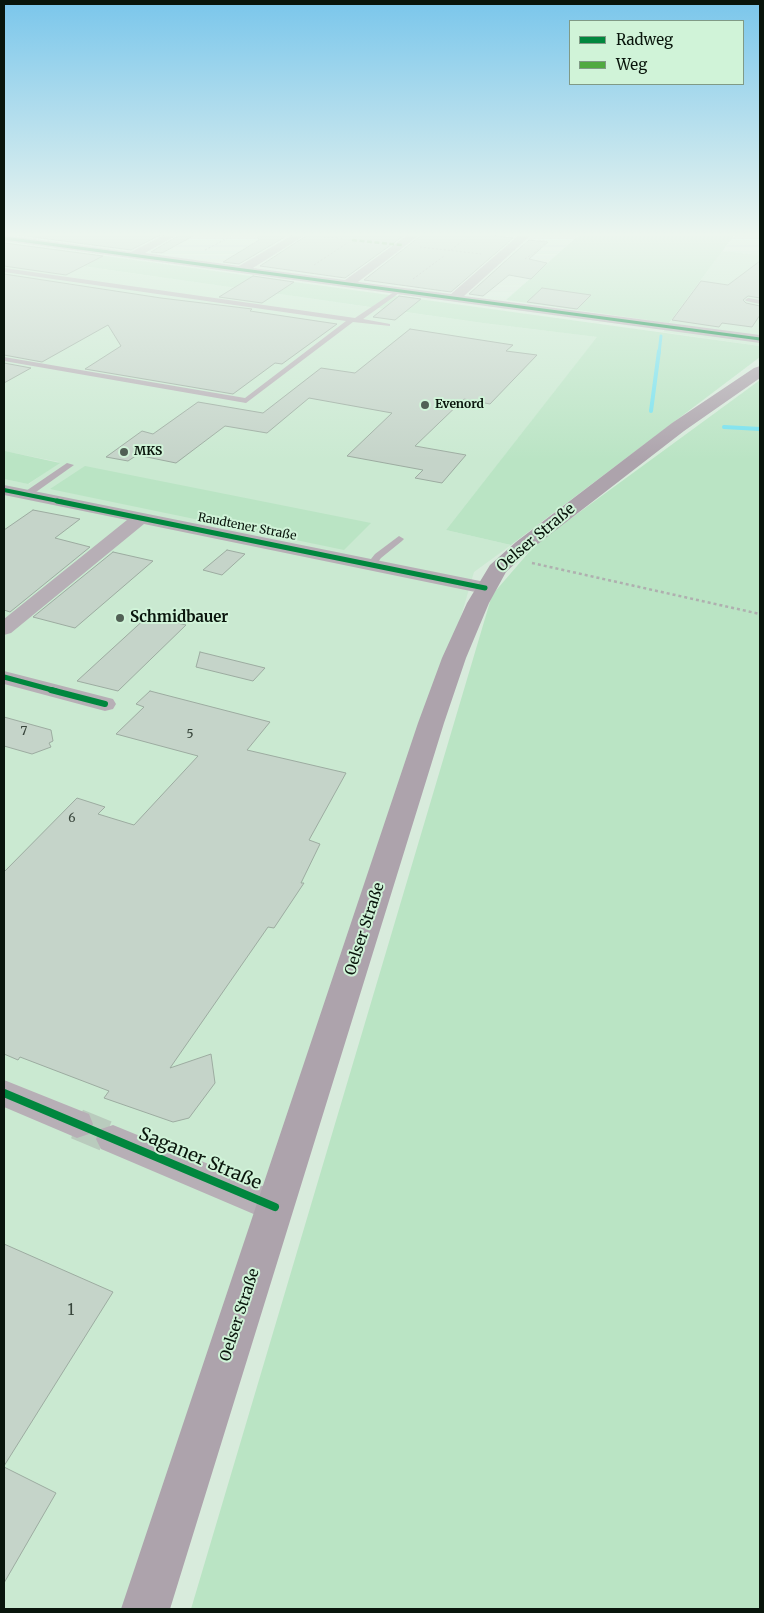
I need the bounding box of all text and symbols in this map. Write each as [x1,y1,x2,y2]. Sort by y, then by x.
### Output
legend [569,20,744,85]
text: Radweg [616,30,673,49]
text: Weg [616,55,647,74]
place label: Evenord [435,398,484,412]
marker: Evenord [419,399,431,411]
place label: MKS [134,445,162,459]
marker: MKS [118,446,130,458]
street label: Oelser Straße [493,500,579,576]
street label: Raudtener Straße [196,510,298,544]
place label: Schmidbauer [130,609,228,627]
marker: Schmidbauer [114,612,126,624]
house number: 7 [21,725,27,739]
house number: 5 [186,728,194,742]
house number: 6 [68,812,76,826]
street label: Oelser Straße [342,880,388,978]
street label: Saganer Straße [135,1123,265,1195]
street label: Oelser Straße [217,1266,263,1364]
house number: 1 [68,1302,74,1320]

